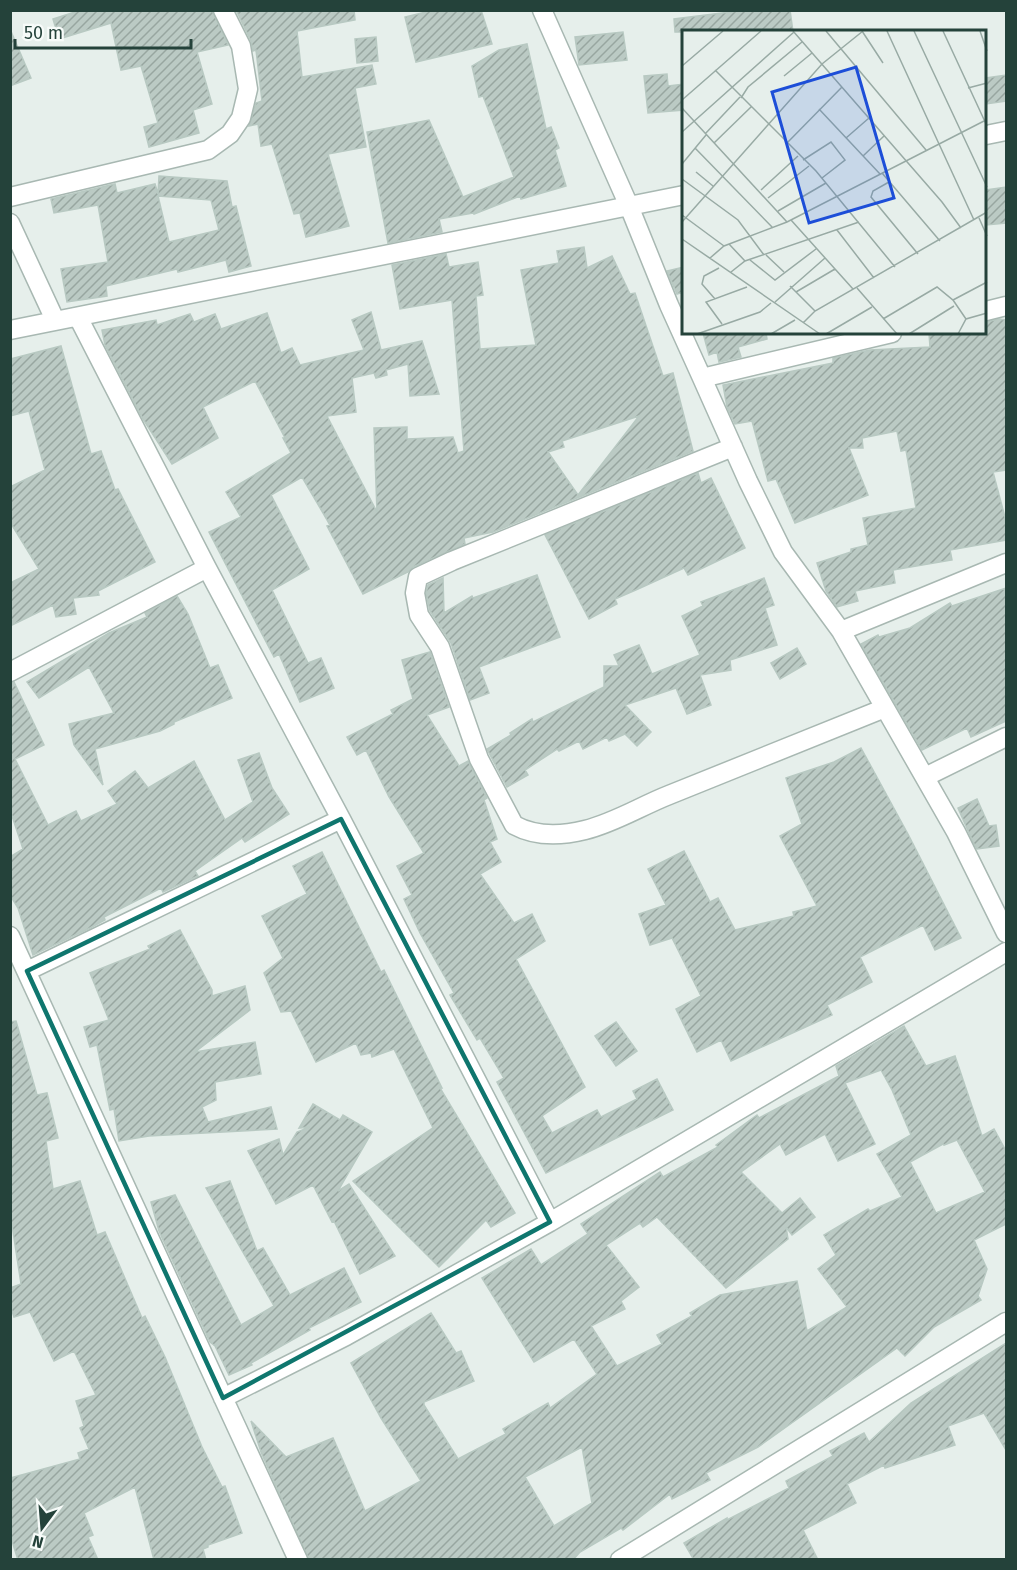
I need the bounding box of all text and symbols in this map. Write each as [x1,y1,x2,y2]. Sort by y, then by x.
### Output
scale bar [15,12,190,50]
text: 50 m [24,22,63,44]
inset map [682,30,987,334]
north arrow [12,1498,72,1558]
text: N [30,1531,46,1553]

